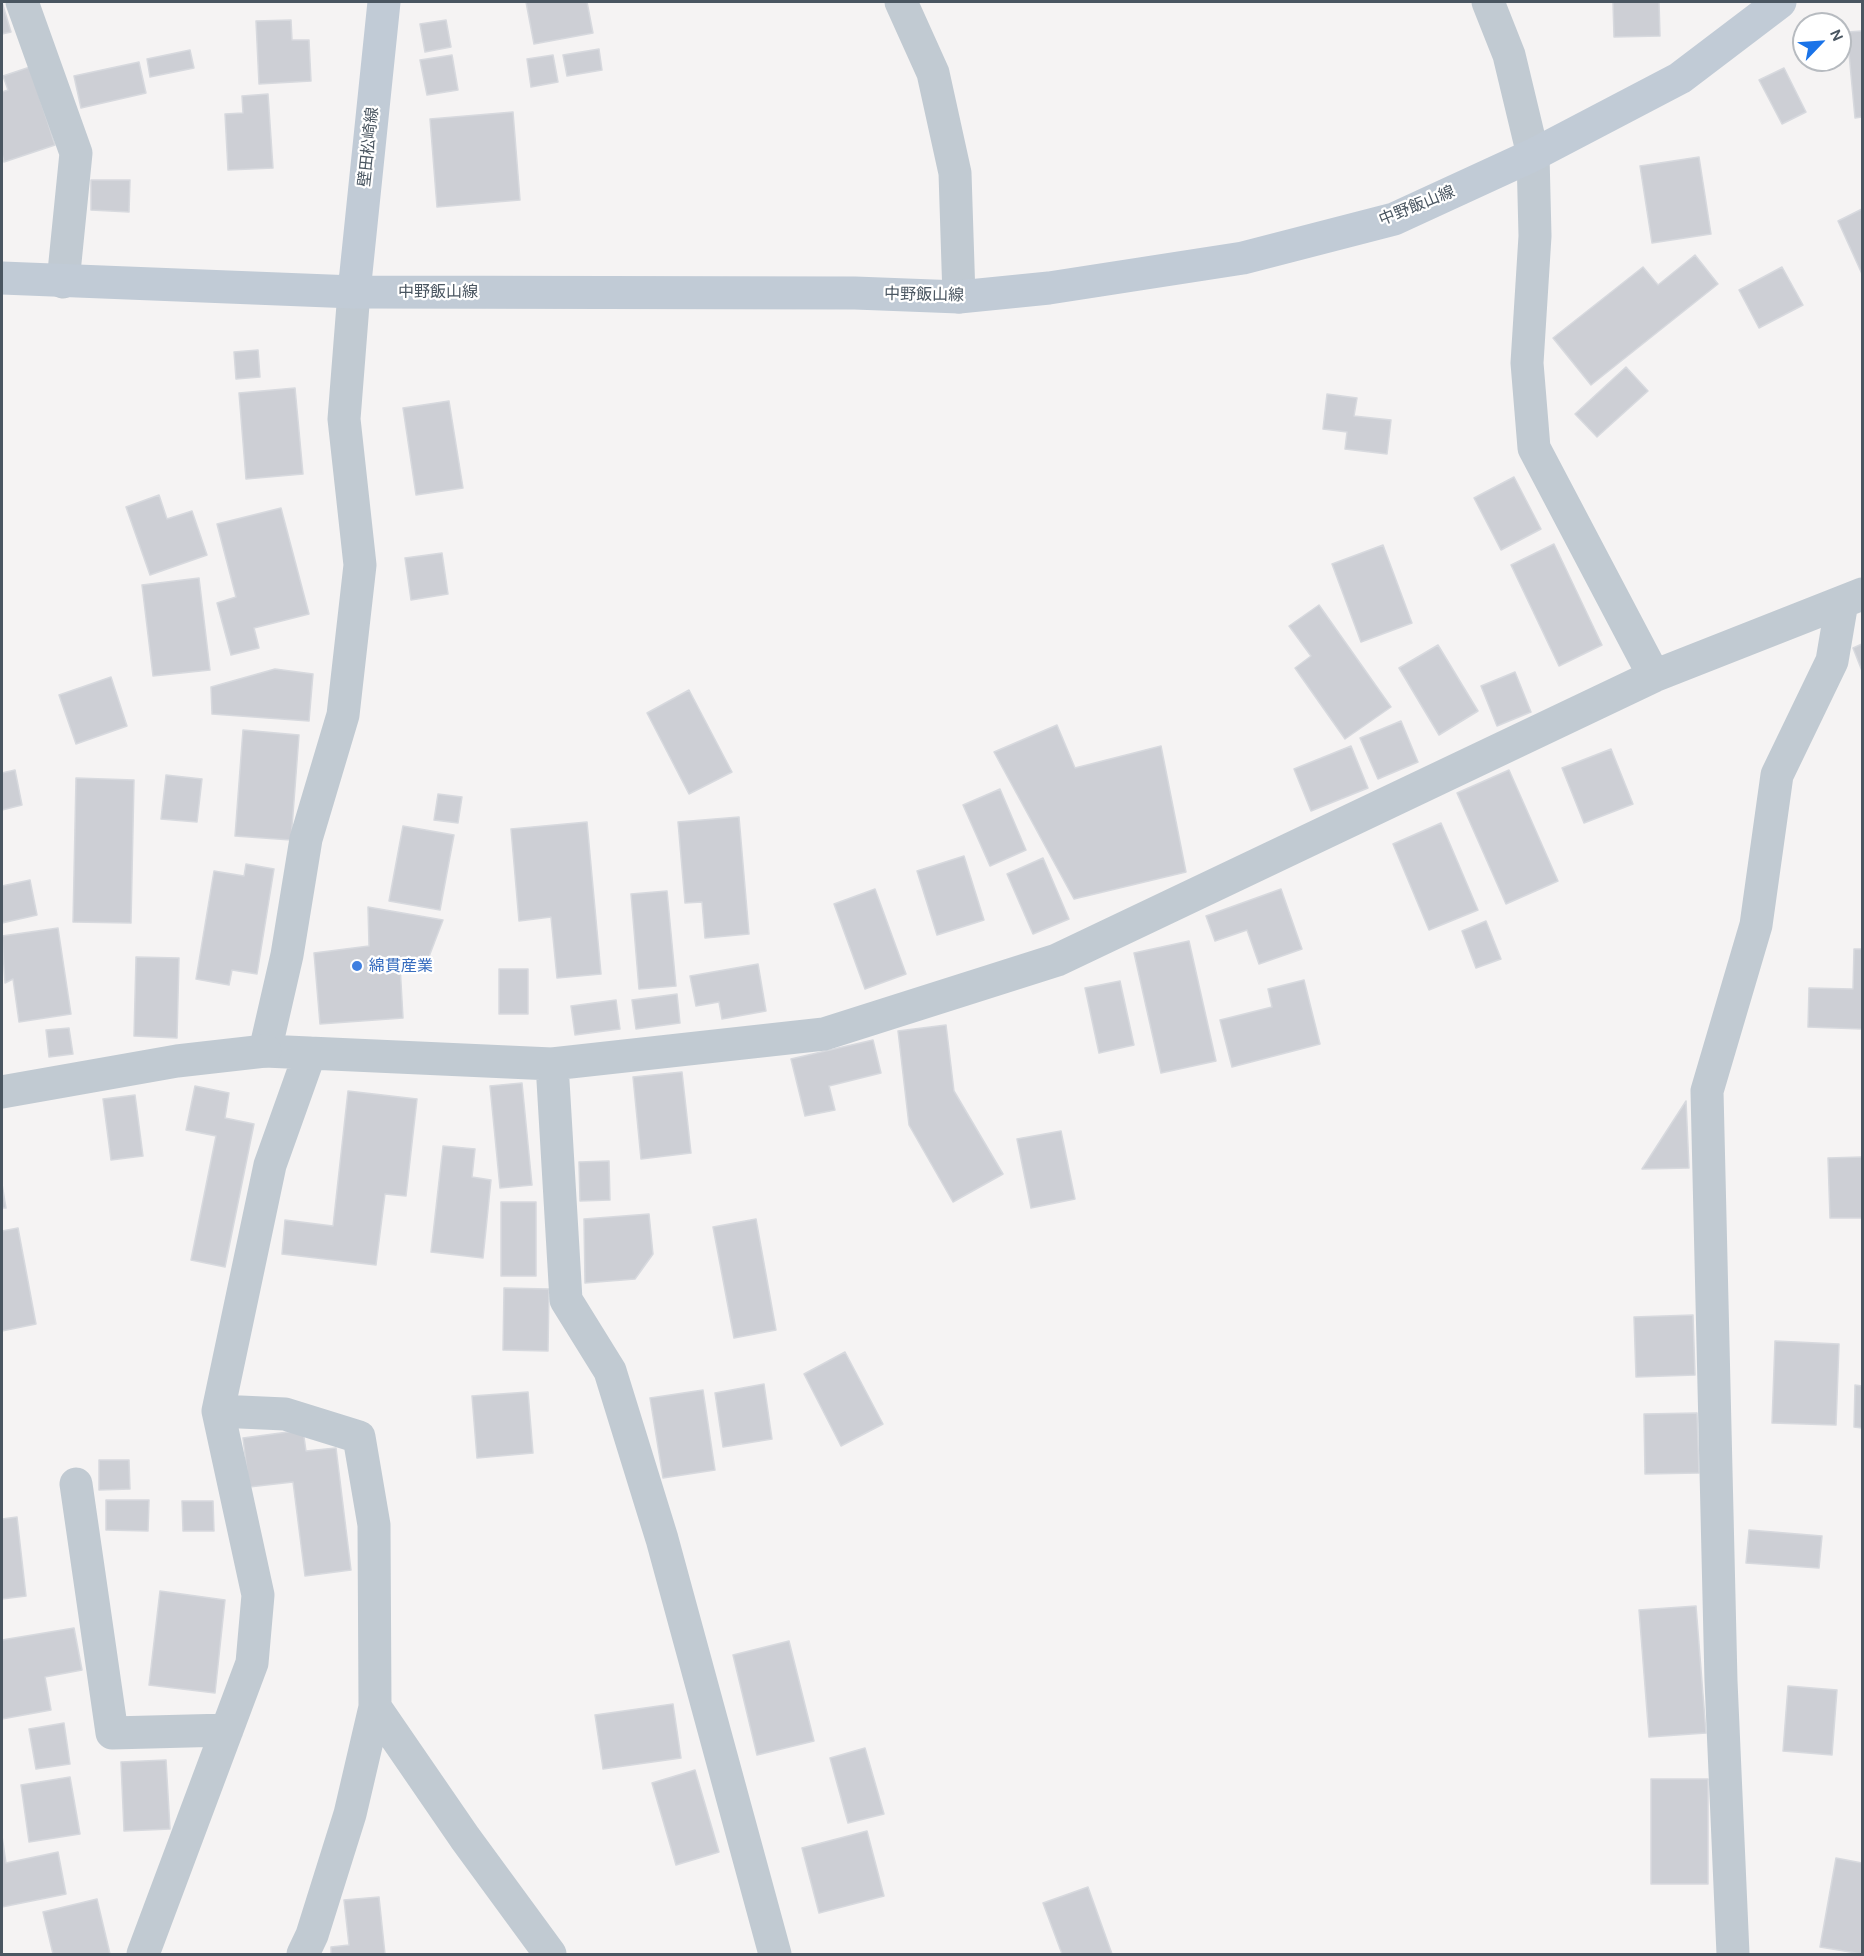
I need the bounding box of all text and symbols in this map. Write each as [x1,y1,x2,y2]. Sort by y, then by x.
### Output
north arrow [1792,12,1852,72]
text: N [1826,26,1848,44]
street label: 壁田松崎線 [355,106,383,188]
street label: 中野飯山線 [1376,182,1458,230]
street label: 中野飯山線 [398,282,478,302]
street label: 中野飯山線 [884,285,964,305]
place label: 綿貫産業 [369,956,433,976]
marker: 綿貫産業 [350,959,364,973]

